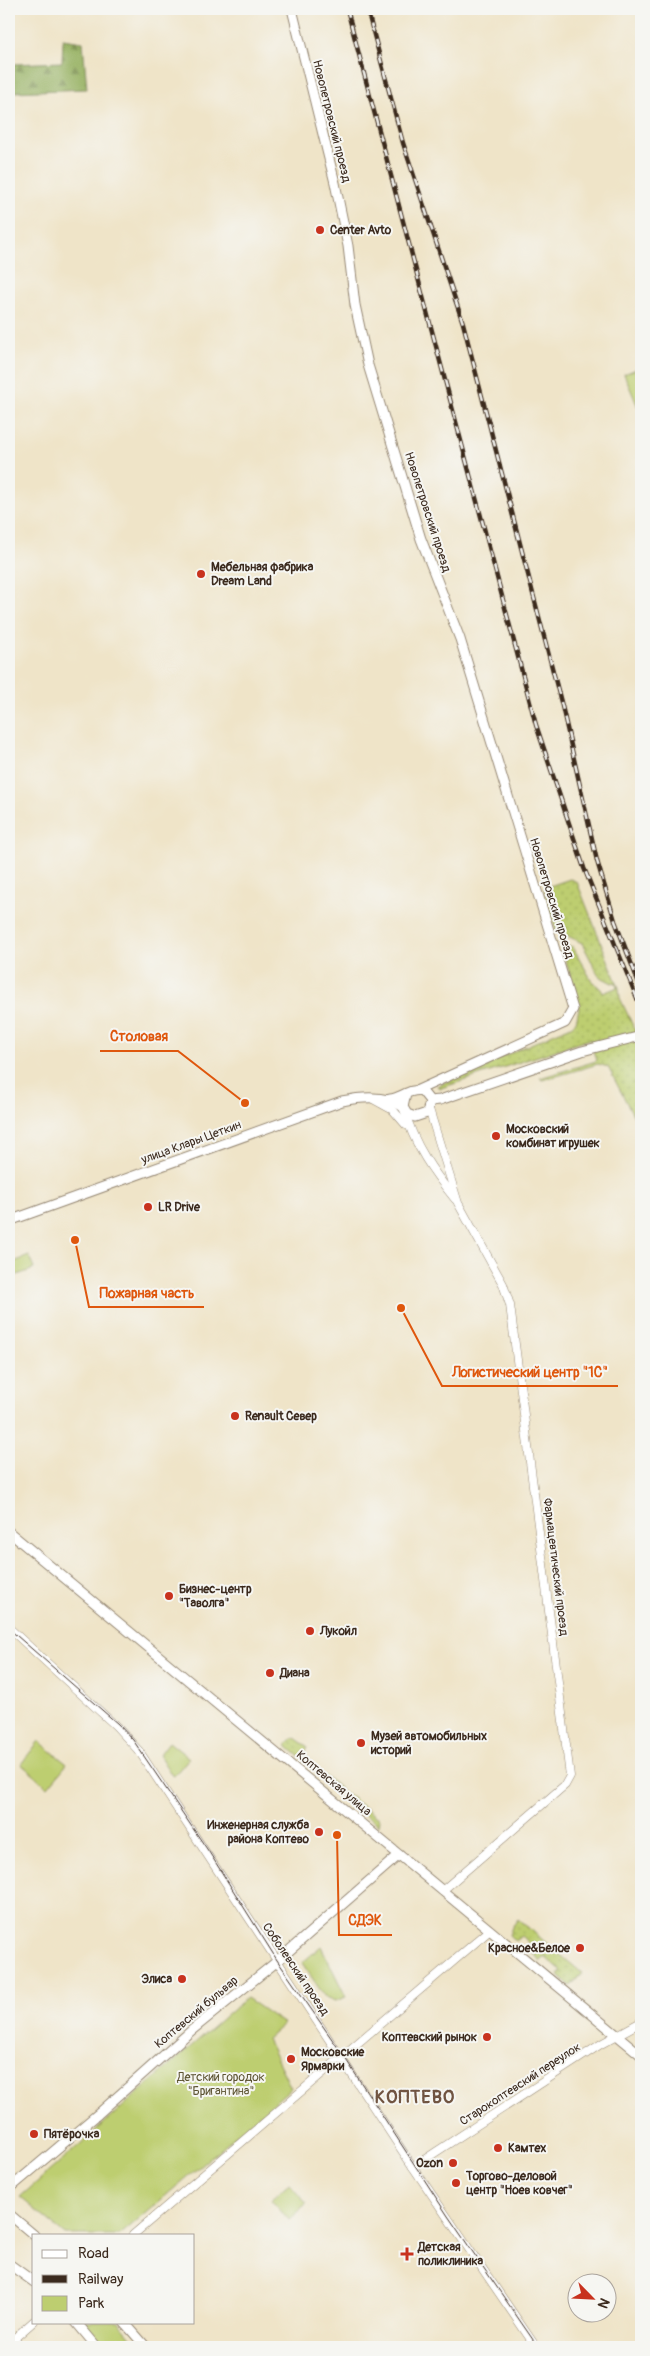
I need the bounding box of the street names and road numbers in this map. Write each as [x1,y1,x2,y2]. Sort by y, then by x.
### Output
street label: Новопетровский проезд [309,58,354,185]
street label: Новопетровский проезд [401,450,454,575]
street label: Новопетровский проезд [526,836,577,961]
street label: улица Клары Цеткин [138,1117,243,1168]
street label: Фармацевтический проезд [540,1497,571,1638]
street label: Коптевская улица [293,1748,375,1819]
street label: Соболевский проезд [259,1920,333,2019]
street label: Коптевский бульвар [152,1973,241,2052]
street label: Старокоптевский переулок [457,2040,584,2129]

